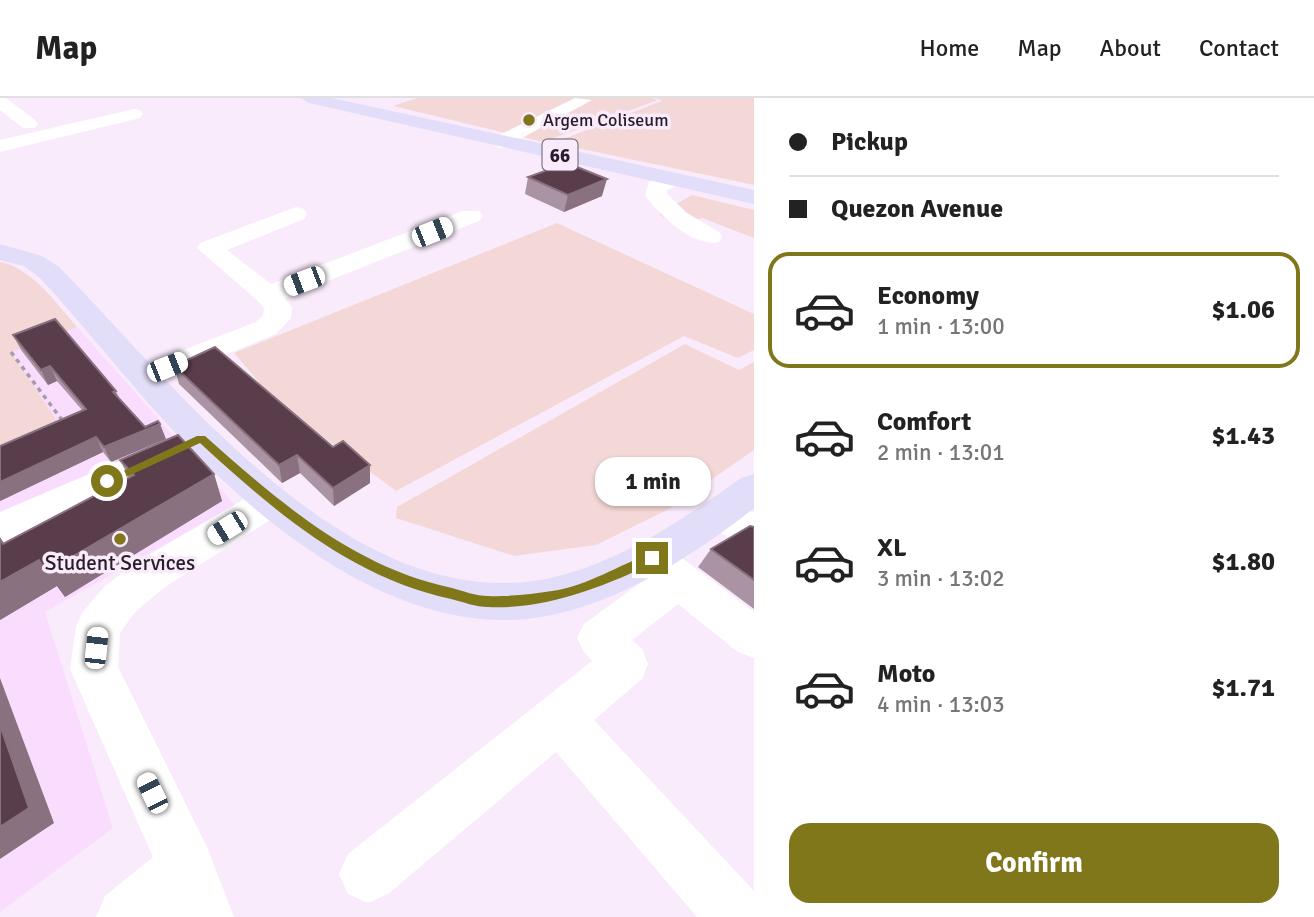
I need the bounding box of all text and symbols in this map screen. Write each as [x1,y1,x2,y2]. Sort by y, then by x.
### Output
text: Map [35,28,97,69]
text: Home [919,33,979,63]
text: Map [1017,33,1062,63]
text: About [1100,33,1161,63]
text: Contact [1199,33,1279,63]
place label: Argem Coliseum [543,109,669,131]
marker: Argem Coliseum [521,112,537,128]
text: Pickup [831,126,908,158]
road number: 66 [542,139,578,170]
text: Quezon Avenue [831,193,1003,225]
car [409,214,456,250]
car [281,264,328,298]
icon: car [793,279,856,342]
text: Economy [877,280,979,312]
text: $1.06 [1211,294,1275,326]
text: 1 min · 13:00 [877,312,1005,341]
car [144,349,191,385]
icon: car [793,405,856,468]
text: Comfort [877,406,971,438]
text: $1.43 [1211,420,1275,452]
text: 2 min · 13:01 [877,438,1005,467]
callout: 1 min [594,456,710,505]
route start [91,465,123,497]
text: 1 min [625,467,681,496]
car [204,508,251,548]
marker: Student Services [112,531,128,547]
icon: car [793,531,856,594]
text: XL [877,532,907,564]
route end [636,542,668,574]
text: $1.80 [1211,546,1275,578]
place label: Student Services [45,550,195,576]
text: 3 min · 13:02 [877,564,1005,593]
car [84,626,109,670]
icon: car [793,657,856,720]
text: Moto [877,658,935,690]
text: $1.71 [1211,672,1275,704]
text: 4 min · 13:03 [877,690,1005,719]
car [134,770,171,816]
button: Confirm [789,823,1279,903]

